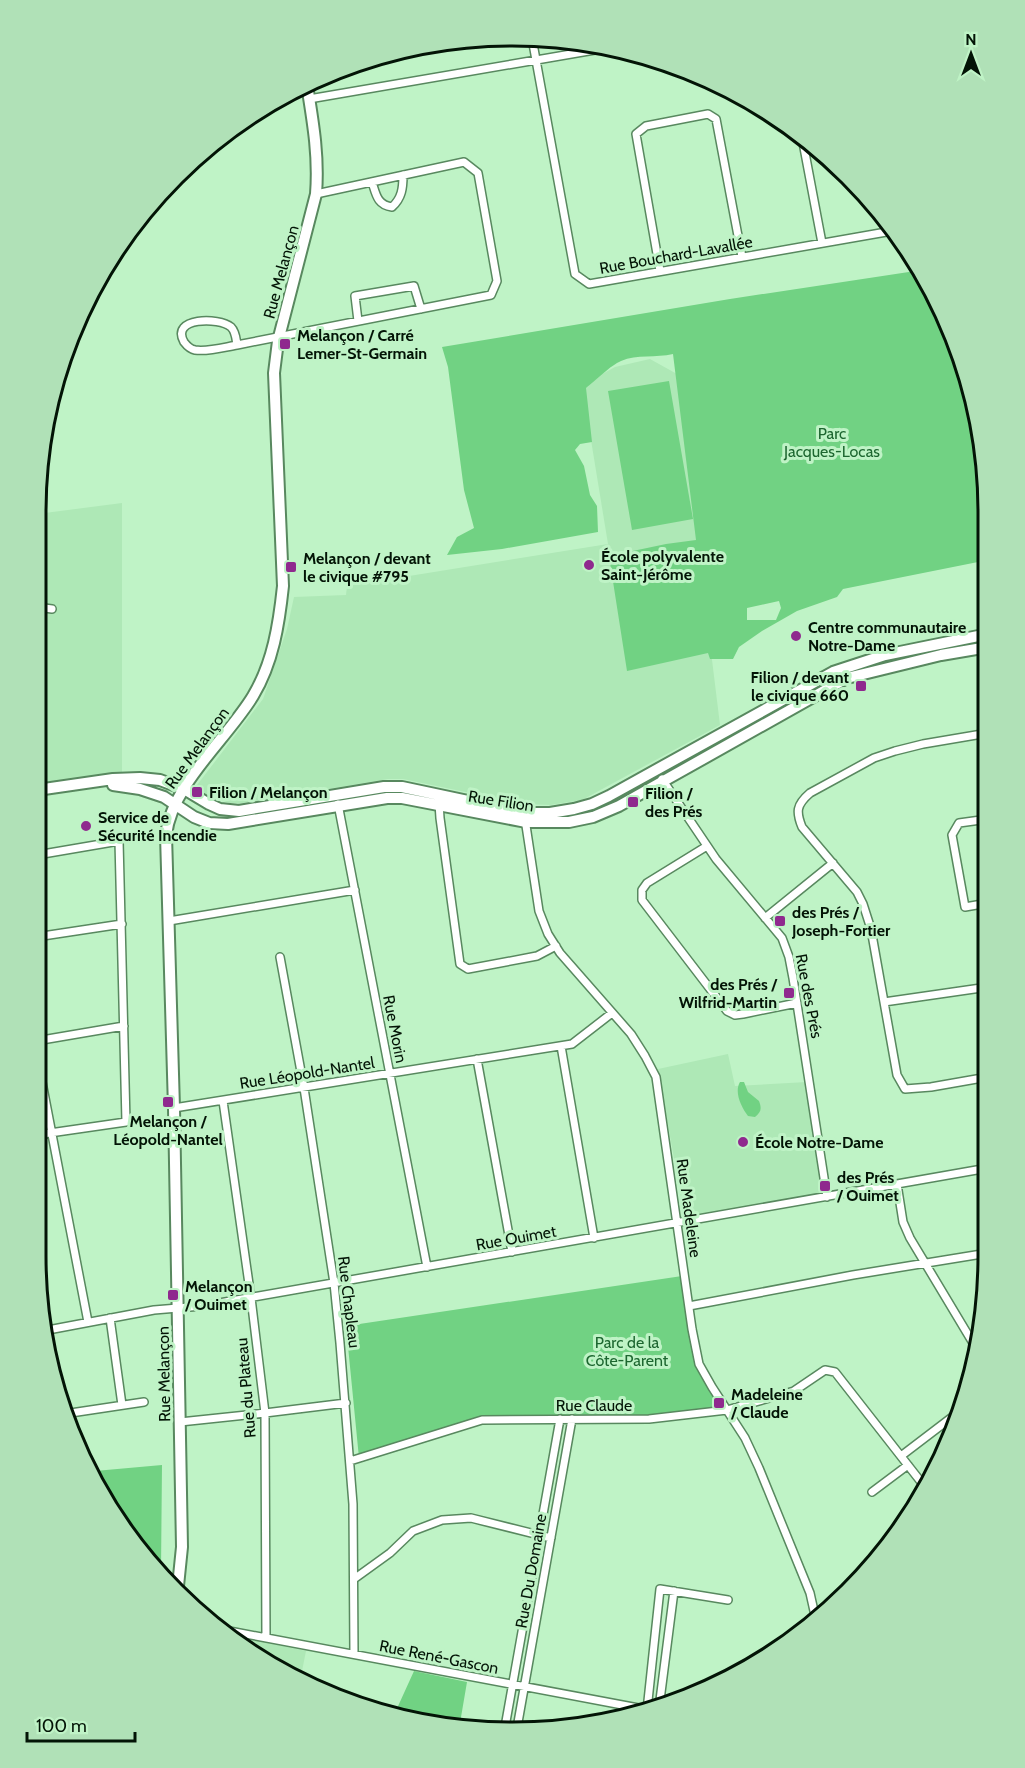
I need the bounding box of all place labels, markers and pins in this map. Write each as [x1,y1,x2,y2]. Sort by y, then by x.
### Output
place label: Melançon / Carré Lemer-St-Germain [297,326,427,363]
marker: Melançon / Carré Lemer-St-Germain [278,337,292,351]
place label: École polyvalente Saint-Jérôme [601,547,724,584]
place label: Melançon / devant le civique #795 [303,549,431,586]
marker: École polyvalente Saint-Jérôme [582,558,596,572]
marker: Melançon / devant le civique #795 [284,560,298,574]
place label: Centre communautaire Notre-Dame [808,618,966,655]
marker: Centre communautaire Notre-Dame [789,629,803,643]
place label: Filion / devant le civique 660 [751,668,849,705]
marker: Filion / devant le civique 660 [854,679,868,693]
place label: Filion / Melançon [209,783,328,802]
place label: Filion / des Prés [645,784,703,821]
marker: Filion / Melançon [190,785,204,799]
marker: Filion / des Prés [626,795,640,809]
place label: Service de Sécurité Incendie [98,808,217,845]
marker: Service de Sécurité Incendie [79,819,93,833]
place label: des Prés / Joseph-Fortier [791,903,891,940]
marker: des Prés / Joseph-Fortier [773,914,787,928]
place label: des Prés / Wilfrid-Martin [679,975,778,1012]
marker: des Prés / Wilfrid-Martin [782,986,796,1000]
marker: Melançon / Léopold-Nantel [161,1095,175,1109]
place label: Melançon / Léopold-Nantel [113,1112,223,1149]
place label: École Notre-Dame [755,1133,883,1152]
marker: École Notre-Dame [736,1135,750,1149]
place label: des Prés / Ouimet [836,1168,899,1205]
marker: des Prés / Ouimet [818,1179,832,1193]
place label: Melançon / Ouimet [184,1277,253,1314]
marker: Melançon / Ouimet [166,1288,180,1302]
place label: Madeleine / Claude [730,1385,803,1422]
marker: Madeleine / Claude [712,1396,726,1410]

